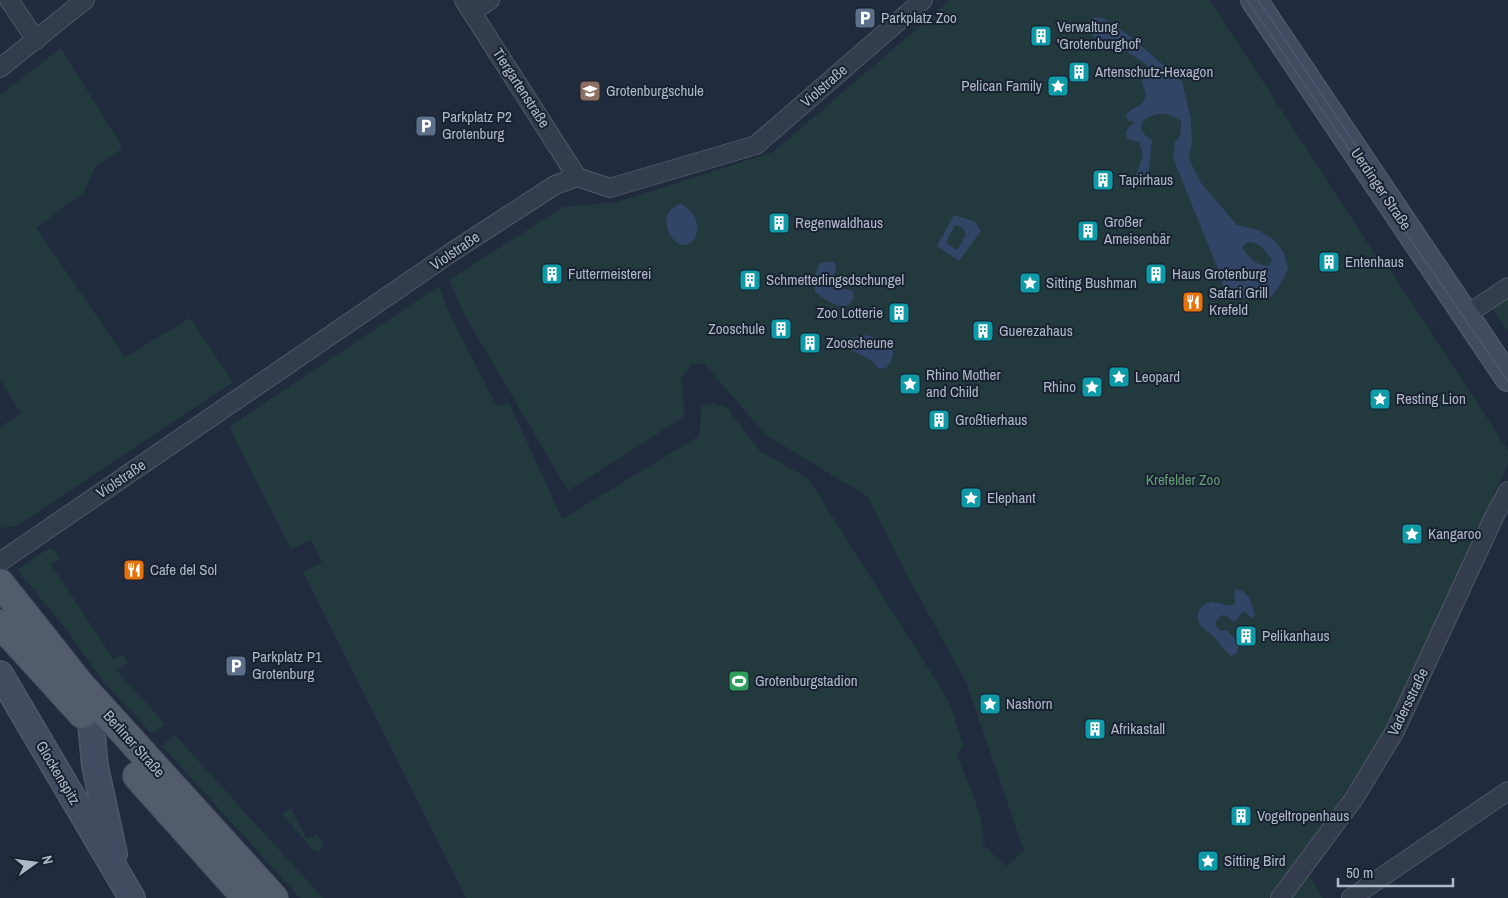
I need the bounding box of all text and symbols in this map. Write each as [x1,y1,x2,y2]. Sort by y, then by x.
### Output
parking icon: Parkplatz Zoo [853,6,877,30]
place label: Parkplatz Zoo [881,7,957,28]
place label: Verwaltung 'Grotenburghof' [1057,16,1141,54]
building icon: Verwaltung 'Grotenburghof' [1029,24,1053,48]
street label: Tiergartenstraße [488,44,555,132]
street label: Violstraße [796,59,852,112]
building icon: Artenschutz-Hexagon [1067,60,1091,84]
place label: Artenschutz-Hexagon [1094,61,1213,82]
place icon: Pelican Family [1046,74,1070,98]
place label: Pelican Family [961,75,1043,96]
school or university icon: Grotenburgschule [578,79,602,103]
place label: Grotenburgschule [606,80,704,101]
place label: Parkplatz P2 Grotenburg [442,106,512,144]
parking icon: Parkplatz P2 Grotenburg [414,114,438,138]
street label: Uerdinger Straße [1346,143,1417,234]
building icon: Tapirhaus [1091,168,1115,192]
place label: Tapirhaus [1119,169,1173,190]
building icon: Regenwaldhaus [767,211,791,235]
place label: Großer Ameisenbär [1103,211,1170,249]
place label: Regenwaldhaus [795,212,883,233]
building icon: Großer Ameisenbär [1076,219,1100,243]
street label: Violstraße [426,226,484,275]
building icon: Entenhaus [1317,250,1341,274]
place label: Entenhaus [1345,251,1404,272]
building icon: Futtermeisterei [540,262,564,286]
building icon: Haus Grotenburg [1144,262,1168,286]
place label: Futtermeisterei [568,263,651,284]
place label: Haus Grotenburg [1172,263,1267,284]
building icon: Schmetterlingsdschungel [738,268,762,292]
place label: Schmetterlingsdschungel [766,269,904,290]
place icon: Sitting Bushman [1018,271,1042,295]
place label: Sitting Bushman [1046,272,1137,293]
place label: Safari Grill Krefeld [1209,282,1268,320]
restaurant icon: Safari Grill Krefeld [1181,290,1205,314]
building icon: Zoo Lotterie [887,301,911,325]
place label: Zoo Lotterie [817,302,883,323]
building icon: Zooschule [769,317,793,341]
place label: Zooschule [708,318,765,339]
building icon: Guerezahaus [971,319,995,343]
place label: Guerezahaus [999,320,1073,341]
building icon: Zooscheune [798,331,822,355]
place label: Zooscheune [826,332,894,353]
place label: Rhino Mother and Child [926,364,1001,402]
place icon: Leopard [1107,365,1131,389]
place label: Leopard [1135,366,1180,387]
place icon: Rhino Mother and Child [898,372,922,396]
place icon: Rhino [1080,375,1104,399]
place label: Rhino [1043,376,1076,397]
place icon: Resting Lion [1368,387,1392,411]
place label: Resting Lion [1396,388,1466,409]
building icon: Großtierhaus [927,408,951,432]
place label: Großtierhaus [955,409,1027,430]
street label: Violstraße [92,454,150,503]
park label: Krefelder Zoo [1146,469,1220,490]
place icon: Elephant [959,486,983,510]
place label: Elephant [987,487,1036,508]
place icon: Kangaroo [1400,522,1424,546]
place label: Kangaroo [1428,523,1482,544]
restaurant icon: Cafe del Sol [122,558,146,582]
place label: Cafe del Sol [150,559,217,580]
building icon: Pelikanhaus [1234,624,1258,648]
place label: Pelikanhaus [1262,625,1330,646]
place label: Parkplatz P1 Grotenburg [252,646,322,684]
parking icon: Parkplatz P1 Grotenburg [224,654,248,678]
street label: Vadersstraße [1382,664,1433,739]
sports icon: Grotenburgstadion [727,669,751,693]
place label: Grotenburgstadion [755,670,858,691]
place icon: Nashorn [978,692,1002,716]
place label: Nashorn [1006,693,1053,714]
street label: Berliner Straße [99,706,170,782]
building icon: Afrikastall [1083,717,1107,741]
place label: Afrikastall [1110,718,1165,739]
street label: Glockenspitz [31,737,86,809]
building icon: Vogeltropenhaus [1229,804,1253,828]
place label: Vogeltropenhaus [1257,805,1349,826]
north arrow [10,838,60,888]
place icon: Sitting Bird [1196,849,1220,873]
place label: Sitting Bird [1224,850,1286,871]
text: N [38,854,57,866]
scale bar [1338,856,1453,888]
text: 50 m [1346,862,1373,883]

